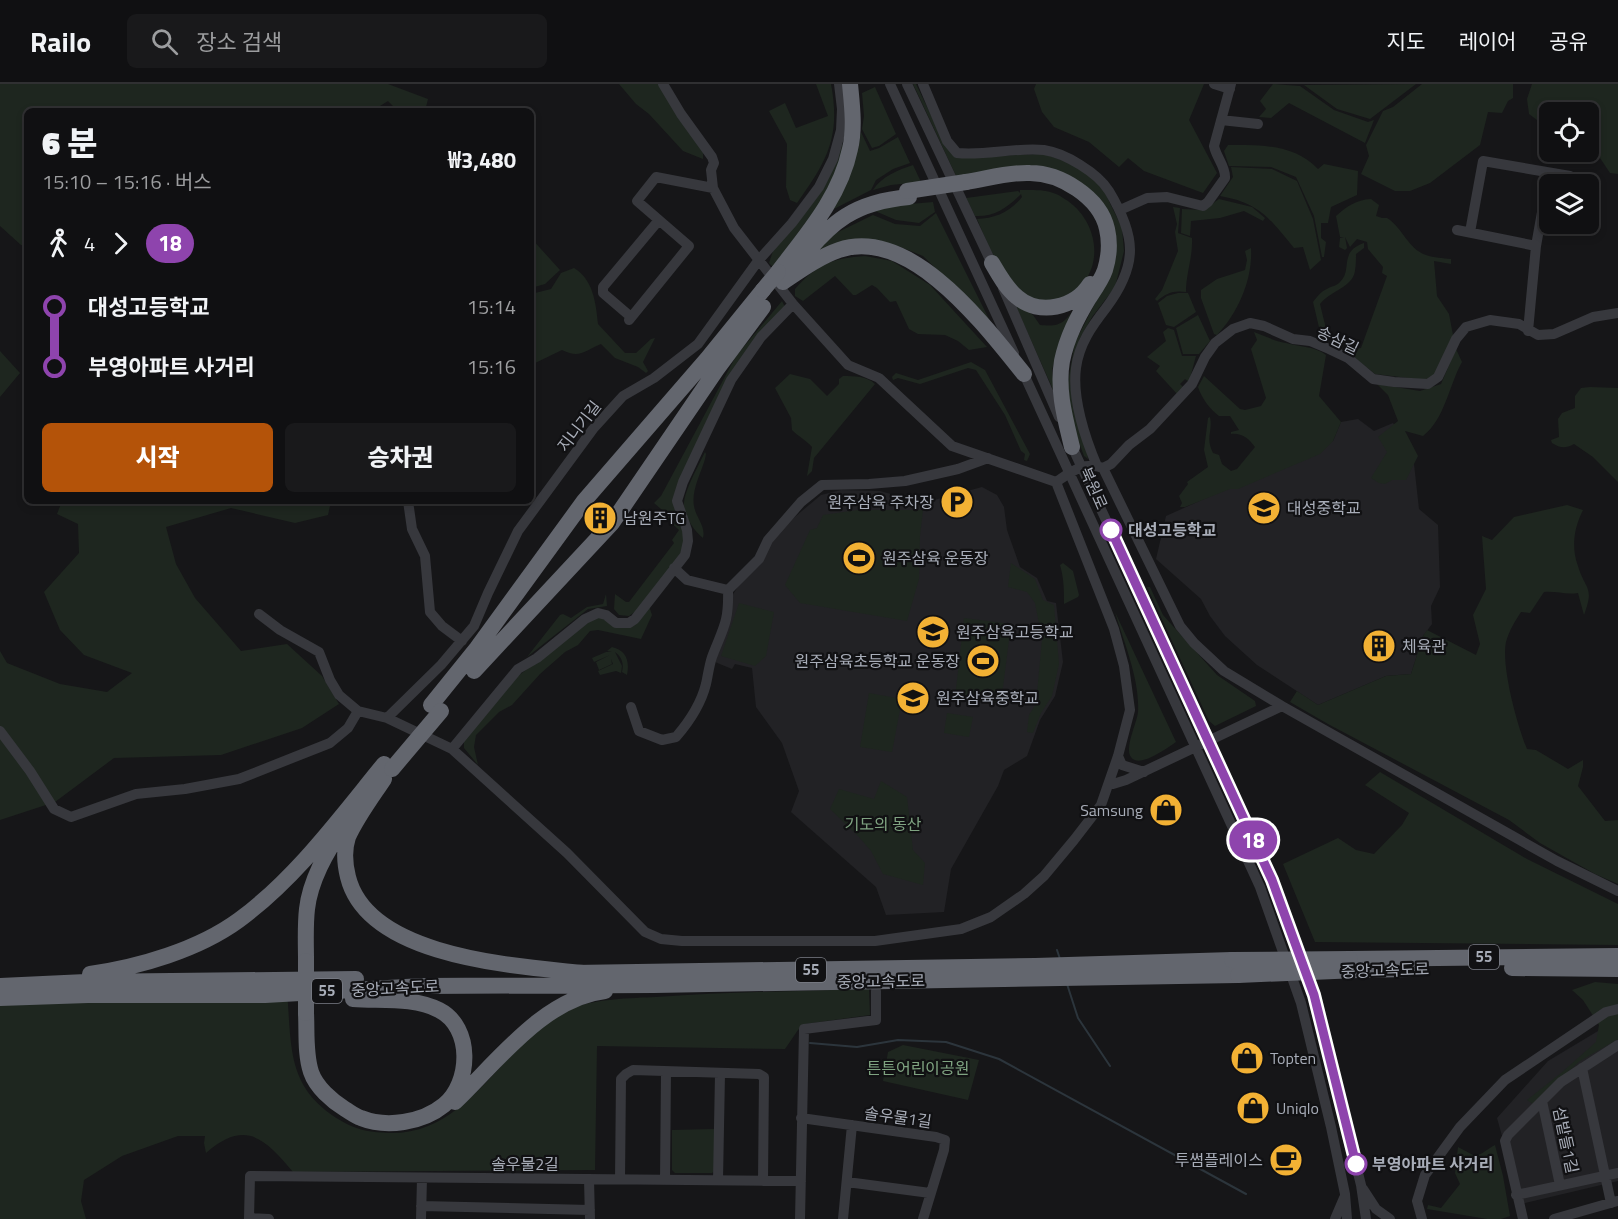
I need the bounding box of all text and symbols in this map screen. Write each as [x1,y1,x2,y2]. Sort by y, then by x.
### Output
search box [127,14,547,68]
text: Railo [30,20,91,63]
icon: search [148,25,181,58]
text: 장소 검색 [196,25,282,59]
text: 지도 [1387,25,1425,57]
text: 레이어 [1458,25,1516,57]
text: 공유 [1549,25,1588,57]
map controls [1539,102,1599,234]
button: locate [1539,102,1599,162]
text: 6 분 [42,118,98,168]
text: ₩3,480 [448,143,516,177]
text: 15:10 – 15:16 · 버스 [42,166,212,197]
button: layers [1539,174,1599,234]
icon: walk [42,227,75,260]
icon: forward [104,227,137,260]
text: 18 [158,227,182,259]
text: 4 [84,228,95,259]
text: 대성고등학교 [88,290,209,324]
text: 15:14 [467,291,516,322]
street label: 송삼길 [1313,320,1363,360]
text: 부영아파트 사거리 [88,350,255,384]
text: 15:16 [467,351,516,382]
street label: 지니기길 [551,395,607,457]
button: 시작 [42,423,273,492]
button: 승차권 [285,423,516,492]
street label: 북원로 [1074,463,1114,513]
parking icon: 원주삼육 주차장 [939,484,975,520]
place label: 원주삼육 주차장 [827,490,934,514]
school or university icon: 대성중학교 [1246,490,1282,526]
place label: 대성중학교 [1287,496,1361,520]
building icon: 남원주TG [582,500,618,536]
place label: 남원주TG [623,506,685,530]
place label: 대성고등학교 [1128,518,1217,542]
marker: 대성고등학교 [1100,519,1122,541]
sports icon: 원주삼육 운동장 [841,540,877,576]
place label: 원주삼육 운동장 [882,546,989,570]
school or university icon: 원주삼육고등학교 [915,614,951,650]
place label: 원주삼육고등학교 [956,620,1074,644]
building icon: 체육관 [1361,628,1397,664]
place label: 체육관 [1402,634,1446,658]
sports icon: 원주삼육초등학교 운동장 [965,643,1001,679]
place label: 원주삼육초등학교 운동장 [795,649,960,673]
school or university icon: 원주삼육중학교 [895,680,931,716]
place label: 원주삼육중학교 [936,686,1039,710]
shop icon: Samsung [1148,792,1184,828]
place label: Samsung [1080,798,1143,822]
park label: 기도의 동산 [844,812,922,836]
line badge: 18 [1226,820,1280,860]
text: 18 [1241,824,1265,856]
road number: 55 [1469,945,1499,969]
street label: 중앙고속도로 [1340,956,1430,984]
road number: 55 [796,958,826,982]
street label: 중앙고속도로 [837,968,926,994]
street label: 중앙고속도로 [350,974,440,1002]
road number: 55 [312,979,342,1003]
shop icon: Topten [1229,1040,1265,1076]
place label: Topten [1270,1046,1316,1070]
park label: 튼튼어린이공원 [866,1056,970,1080]
shop icon: Uniqlo [1235,1090,1271,1126]
place label: Uniqlo [1276,1096,1319,1120]
street label: 솔우물1길 [863,1100,933,1134]
street label: 섬밭들1길 [1547,1104,1585,1176]
cafe icon: 투썸플레이스 [1268,1142,1304,1178]
place label: 투썸플레이스 [1175,1148,1263,1172]
street label: 솔우물2길 [491,1152,559,1176]
place label: 부영아파트 사거리 [1372,1152,1493,1176]
marker: 부영아파트 사거리 [1345,1153,1367,1175]

